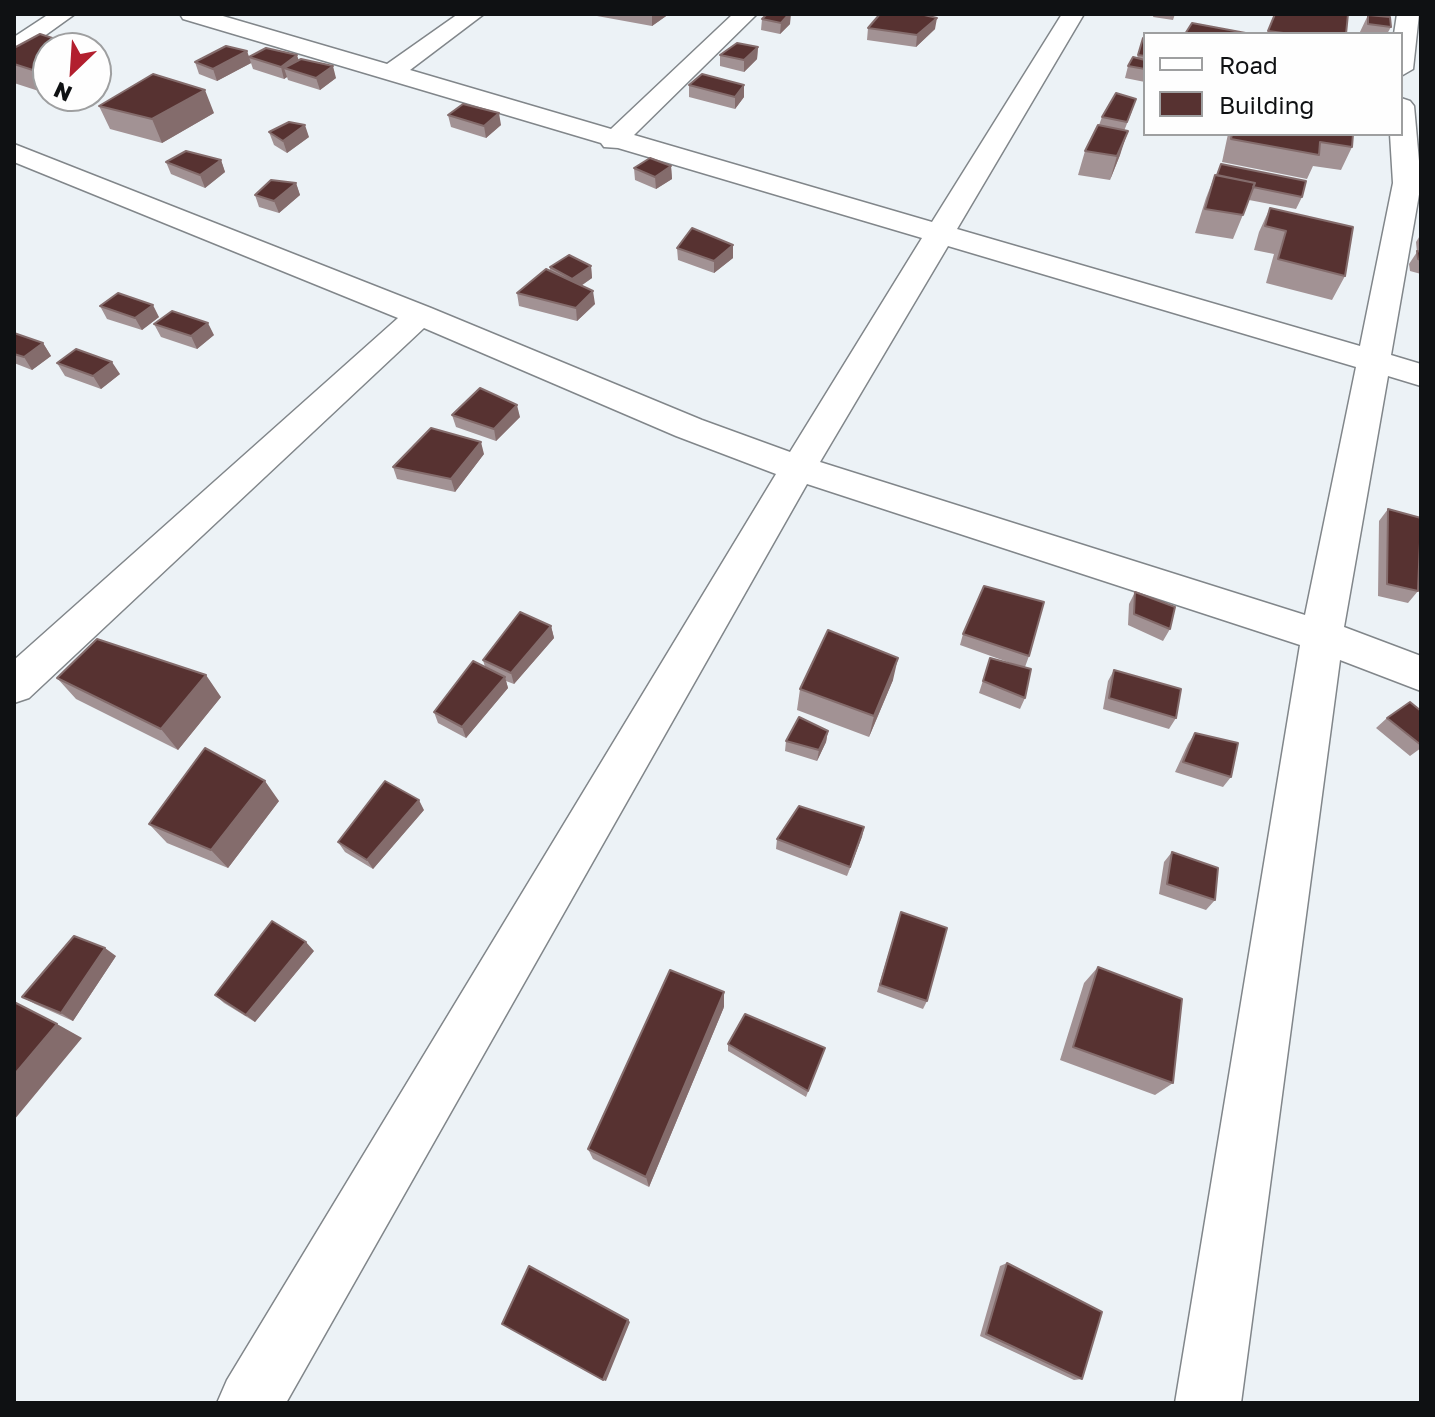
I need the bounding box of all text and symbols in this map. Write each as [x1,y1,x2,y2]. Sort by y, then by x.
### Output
north arrow [32,32,112,112]
legend [1143,32,1403,136]
text: Road [1219,50,1278,79]
text: N [49,77,76,108]
text: Building [1219,90,1314,119]

